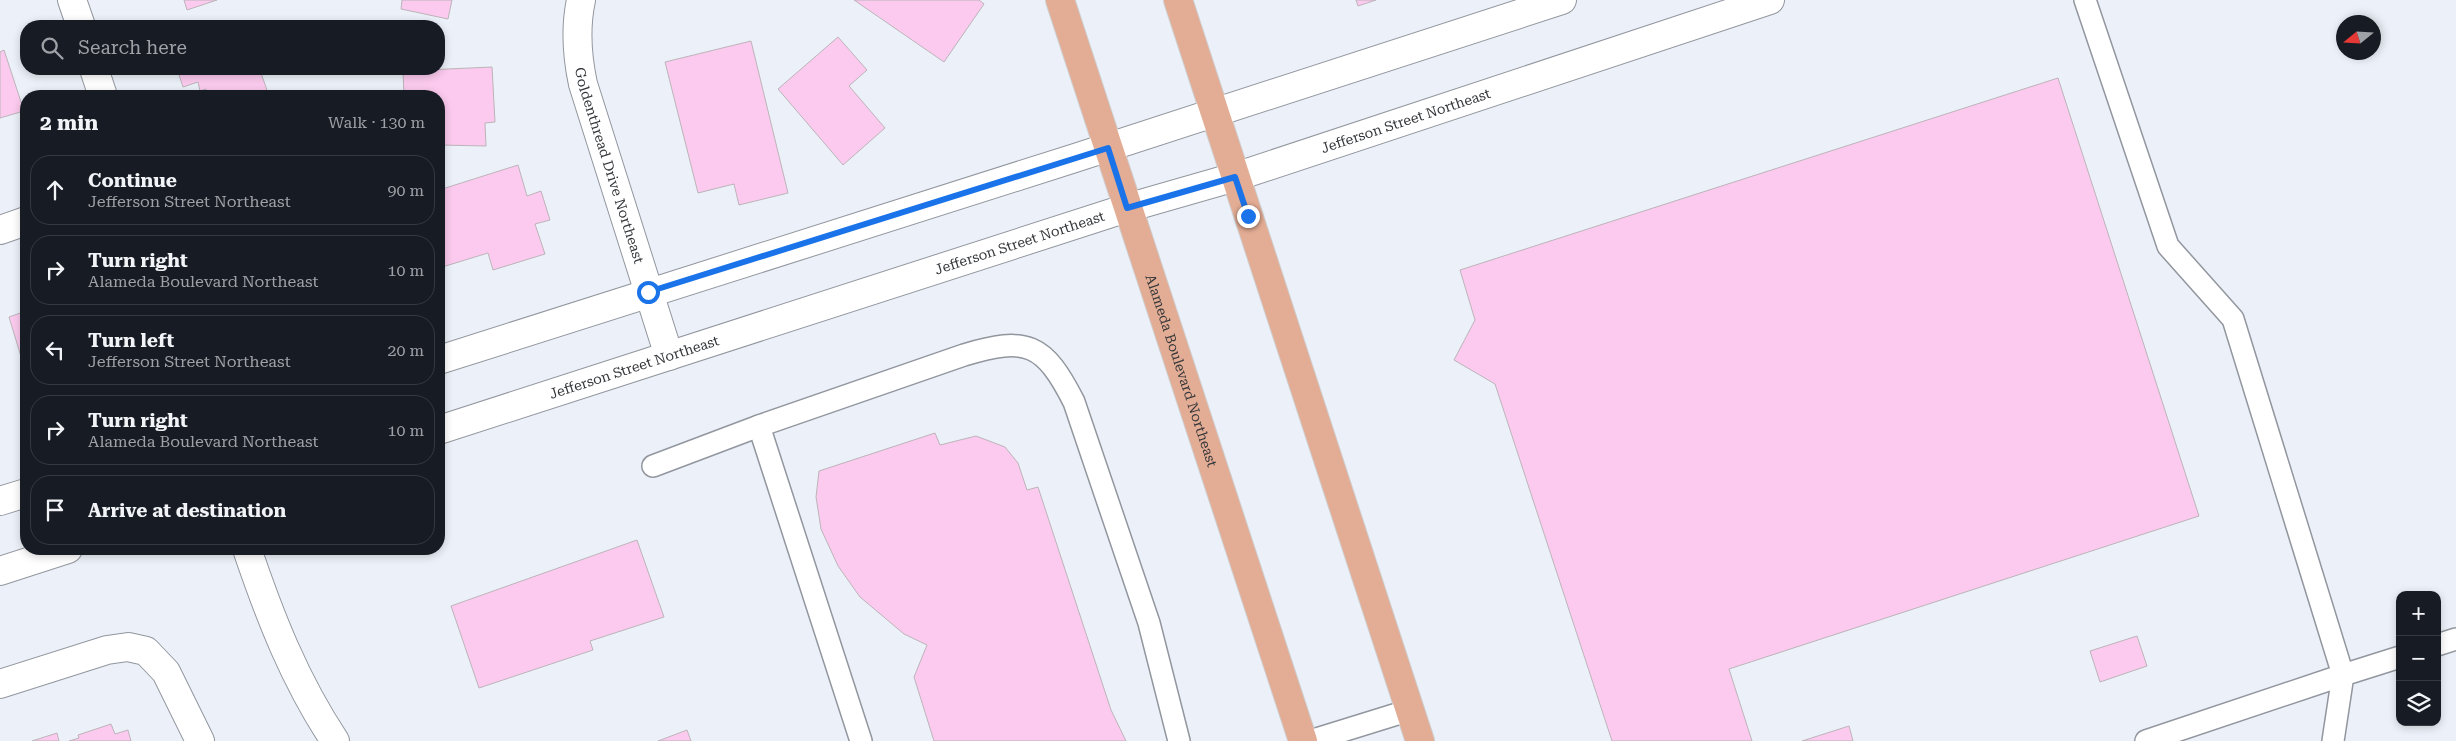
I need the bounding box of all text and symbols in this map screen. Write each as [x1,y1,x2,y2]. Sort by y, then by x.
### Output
north arrow [2336,15,2381,60]
search box [20,20,445,75]
icon: search [38,34,66,62]
text: Search here [78,36,187,59]
street label: Goldenthread Drive Northeast [572,66,647,265]
street label: Jefferson Street Northeast [1319,85,1492,156]
text: 2 min [40,111,98,135]
text: Walk · 130 m [328,113,425,132]
text: Continue [88,169,177,192]
icon: ahead [41,176,69,204]
text: 90 m [387,181,424,200]
text: Jefferson Street Northeast [88,192,291,211]
route end [1237,205,1260,228]
street label: Jefferson Street Northeast [933,208,1106,278]
text: Turn right [88,249,188,272]
icon: right [41,256,69,284]
text: 10 m [387,261,424,280]
text: Alameda Boulevard Northeast [88,272,319,291]
street label: Alameda Boulevard Northeast [1142,272,1221,469]
route start [637,281,660,304]
text: Turn left [88,329,174,352]
street label: Jefferson Street Northeast [547,332,721,402]
icon: left [41,336,69,364]
text: 20 m [387,341,424,360]
text: Jefferson Street Northeast [88,352,291,371]
text: Turn right [88,409,188,432]
icon: right [41,416,69,444]
text: 10 m [387,421,424,440]
text: Alameda Boulevard Northeast [88,432,319,451]
icon: arrive [41,496,69,524]
text: Arrive at destination [88,499,286,522]
map controls [2396,591,2441,726]
button: + [2396,591,2441,636]
button: − [2396,636,2441,681]
button: layers [2396,681,2441,726]

